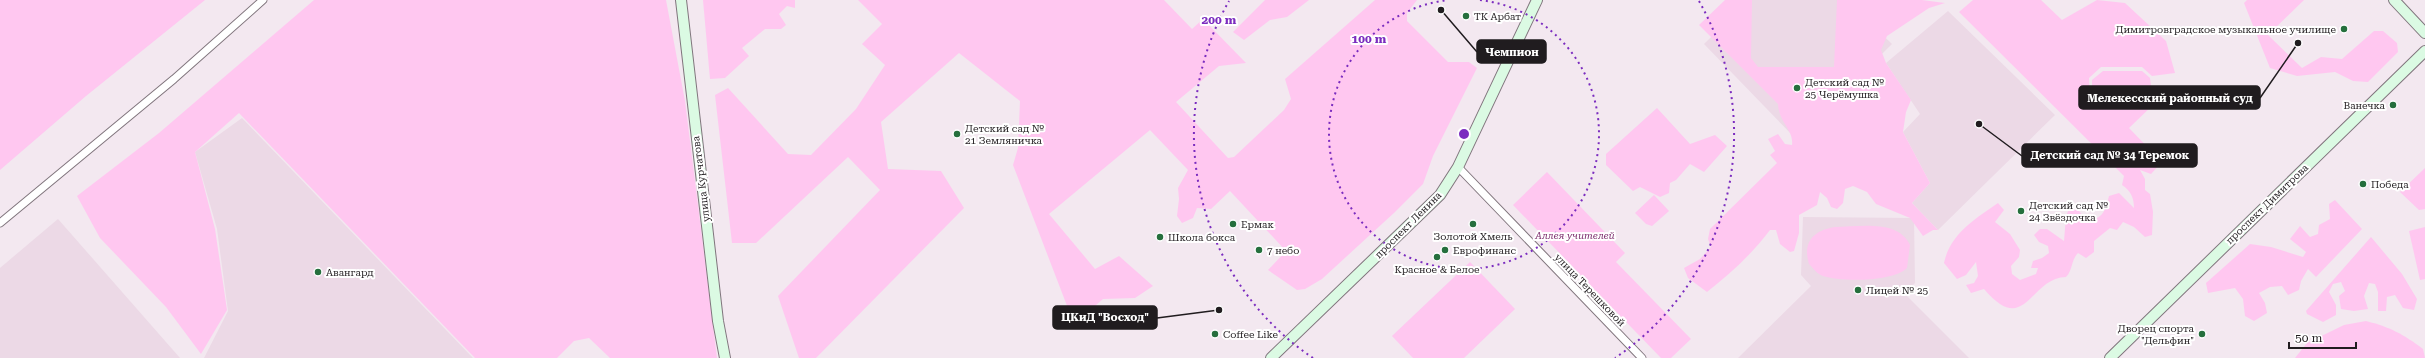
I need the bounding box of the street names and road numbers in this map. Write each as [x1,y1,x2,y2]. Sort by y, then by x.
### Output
street label: улица Курчатова [690,135,712,223]
street label: проспект Димитрова [2224,161,2311,246]
street label: проспект Ленина [1373,189,1444,260]
street label: улица Терешковой [1553,251,1628,329]

